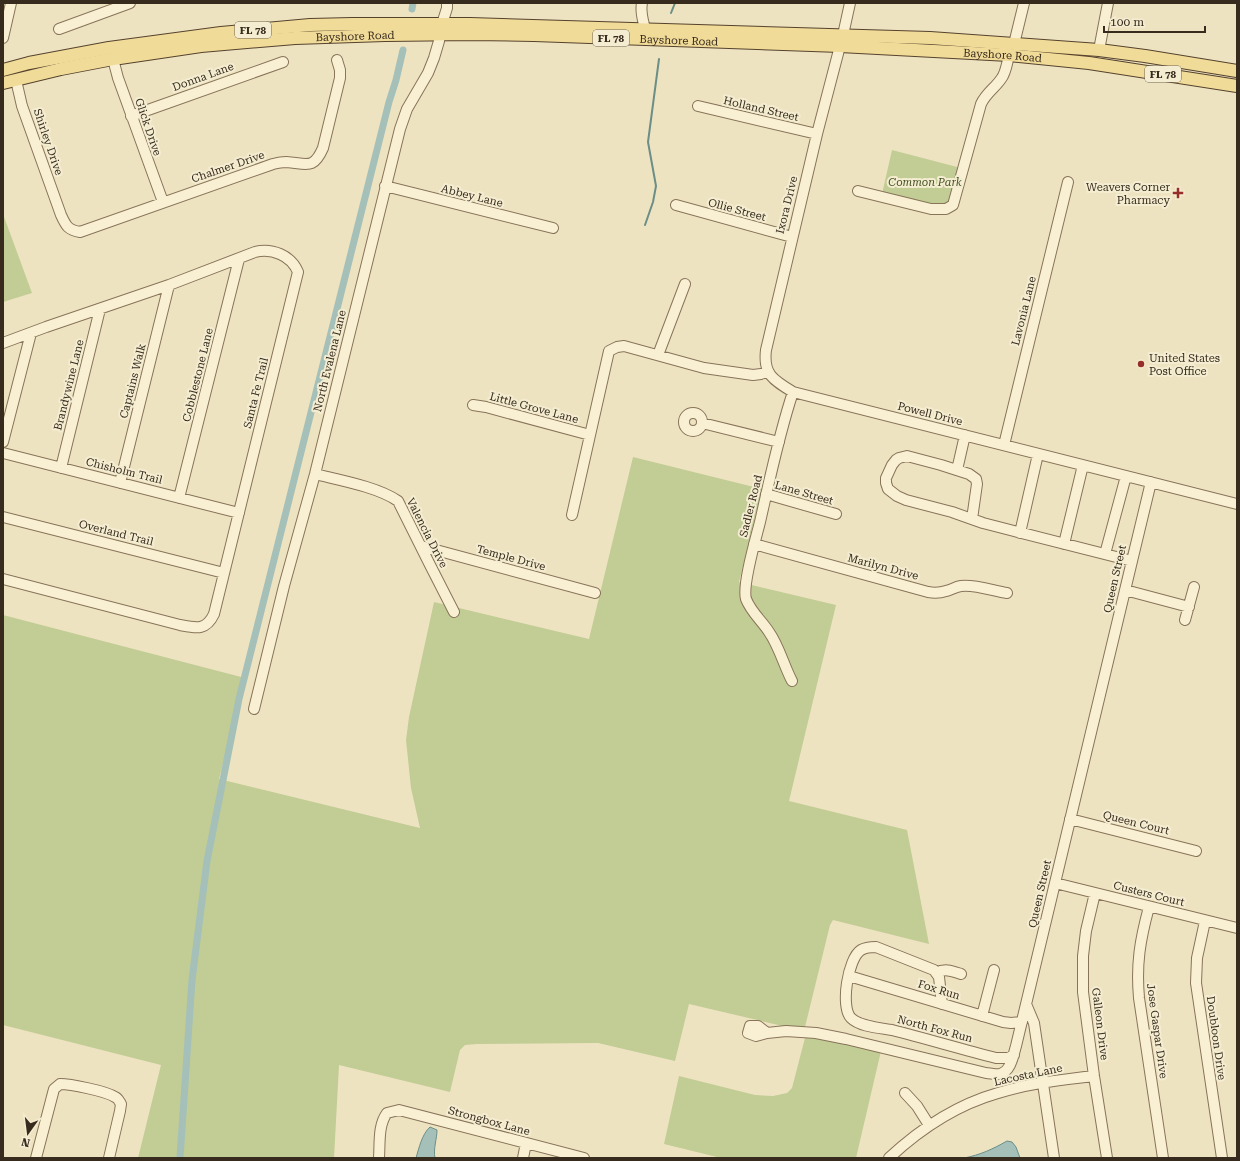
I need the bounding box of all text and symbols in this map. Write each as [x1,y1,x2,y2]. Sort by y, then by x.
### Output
scale bar [1104,8,1205,34]
text: 100 m [1110,15,1144,29]
road number: FL 78 [235,22,271,38]
street label: Bayshore Road [315,28,395,44]
road number: FL 78 [593,30,629,46]
street label: Bayshore Road [639,32,719,48]
street label: Bayshore Road [963,46,1042,65]
street label: Donna Lane [171,60,235,94]
road number: FL 78 [1145,66,1181,82]
street label: Holland Street [722,94,800,124]
street label: Glick Drive [132,96,164,158]
street label: Shirley Drive [31,107,65,177]
street label: Chalmer Drive [190,148,266,186]
street label: Ixora Drive [774,175,800,235]
park label: Common Park [888,176,962,189]
place label: Weavers Corner Pharmacy [1086,181,1170,207]
street label: Abbey Lane [440,182,504,210]
marker: Weavers Corner Pharmacy [1173,188,1183,198]
street label: Ollie Street [707,196,767,224]
street label: Lavonia Lane [1009,275,1039,347]
street label: North Evalena Lane [311,309,349,413]
street label: Cobblestone Lane [180,327,216,423]
street label: Brandywine Lane [51,338,87,432]
street label: Captains Walk [117,342,149,420]
place label: United States Post Office [1149,352,1220,378]
street label: Santa Fe Trail [241,356,271,430]
marker: United States Post Office [1136,359,1146,369]
street label: Little Grove Lane [488,390,580,426]
street label: Powell Drive [896,400,964,428]
street label: Chisholm Trail [84,455,164,487]
street label: Sadler Road [737,474,765,538]
street label: Lane Street [773,478,835,508]
street label: Valencia Drive [404,496,450,570]
street label: Overland Trail [77,517,155,549]
street label: Temple Drive [475,543,547,573]
street label: Queen Street [1101,544,1129,614]
street label: Marilyn Drive [846,551,920,583]
street label: Queen Court [1101,808,1171,838]
street label: Queen Street [1026,859,1054,929]
street label: Custers Court [1112,879,1186,909]
street label: Fox Run [916,977,962,1003]
street label: Jose Gaspar Drive [1144,983,1170,1079]
street label: Galleon Drive [1089,987,1111,1061]
street label: Doubloon Drive [1204,995,1228,1081]
street label: North Fox Run [896,1013,974,1045]
street label: Lacosta Lane [993,1061,1063,1089]
street label: Strongbox Lane [447,1104,531,1138]
north arrow [8,1113,48,1153]
text: N [20,1135,31,1150]

